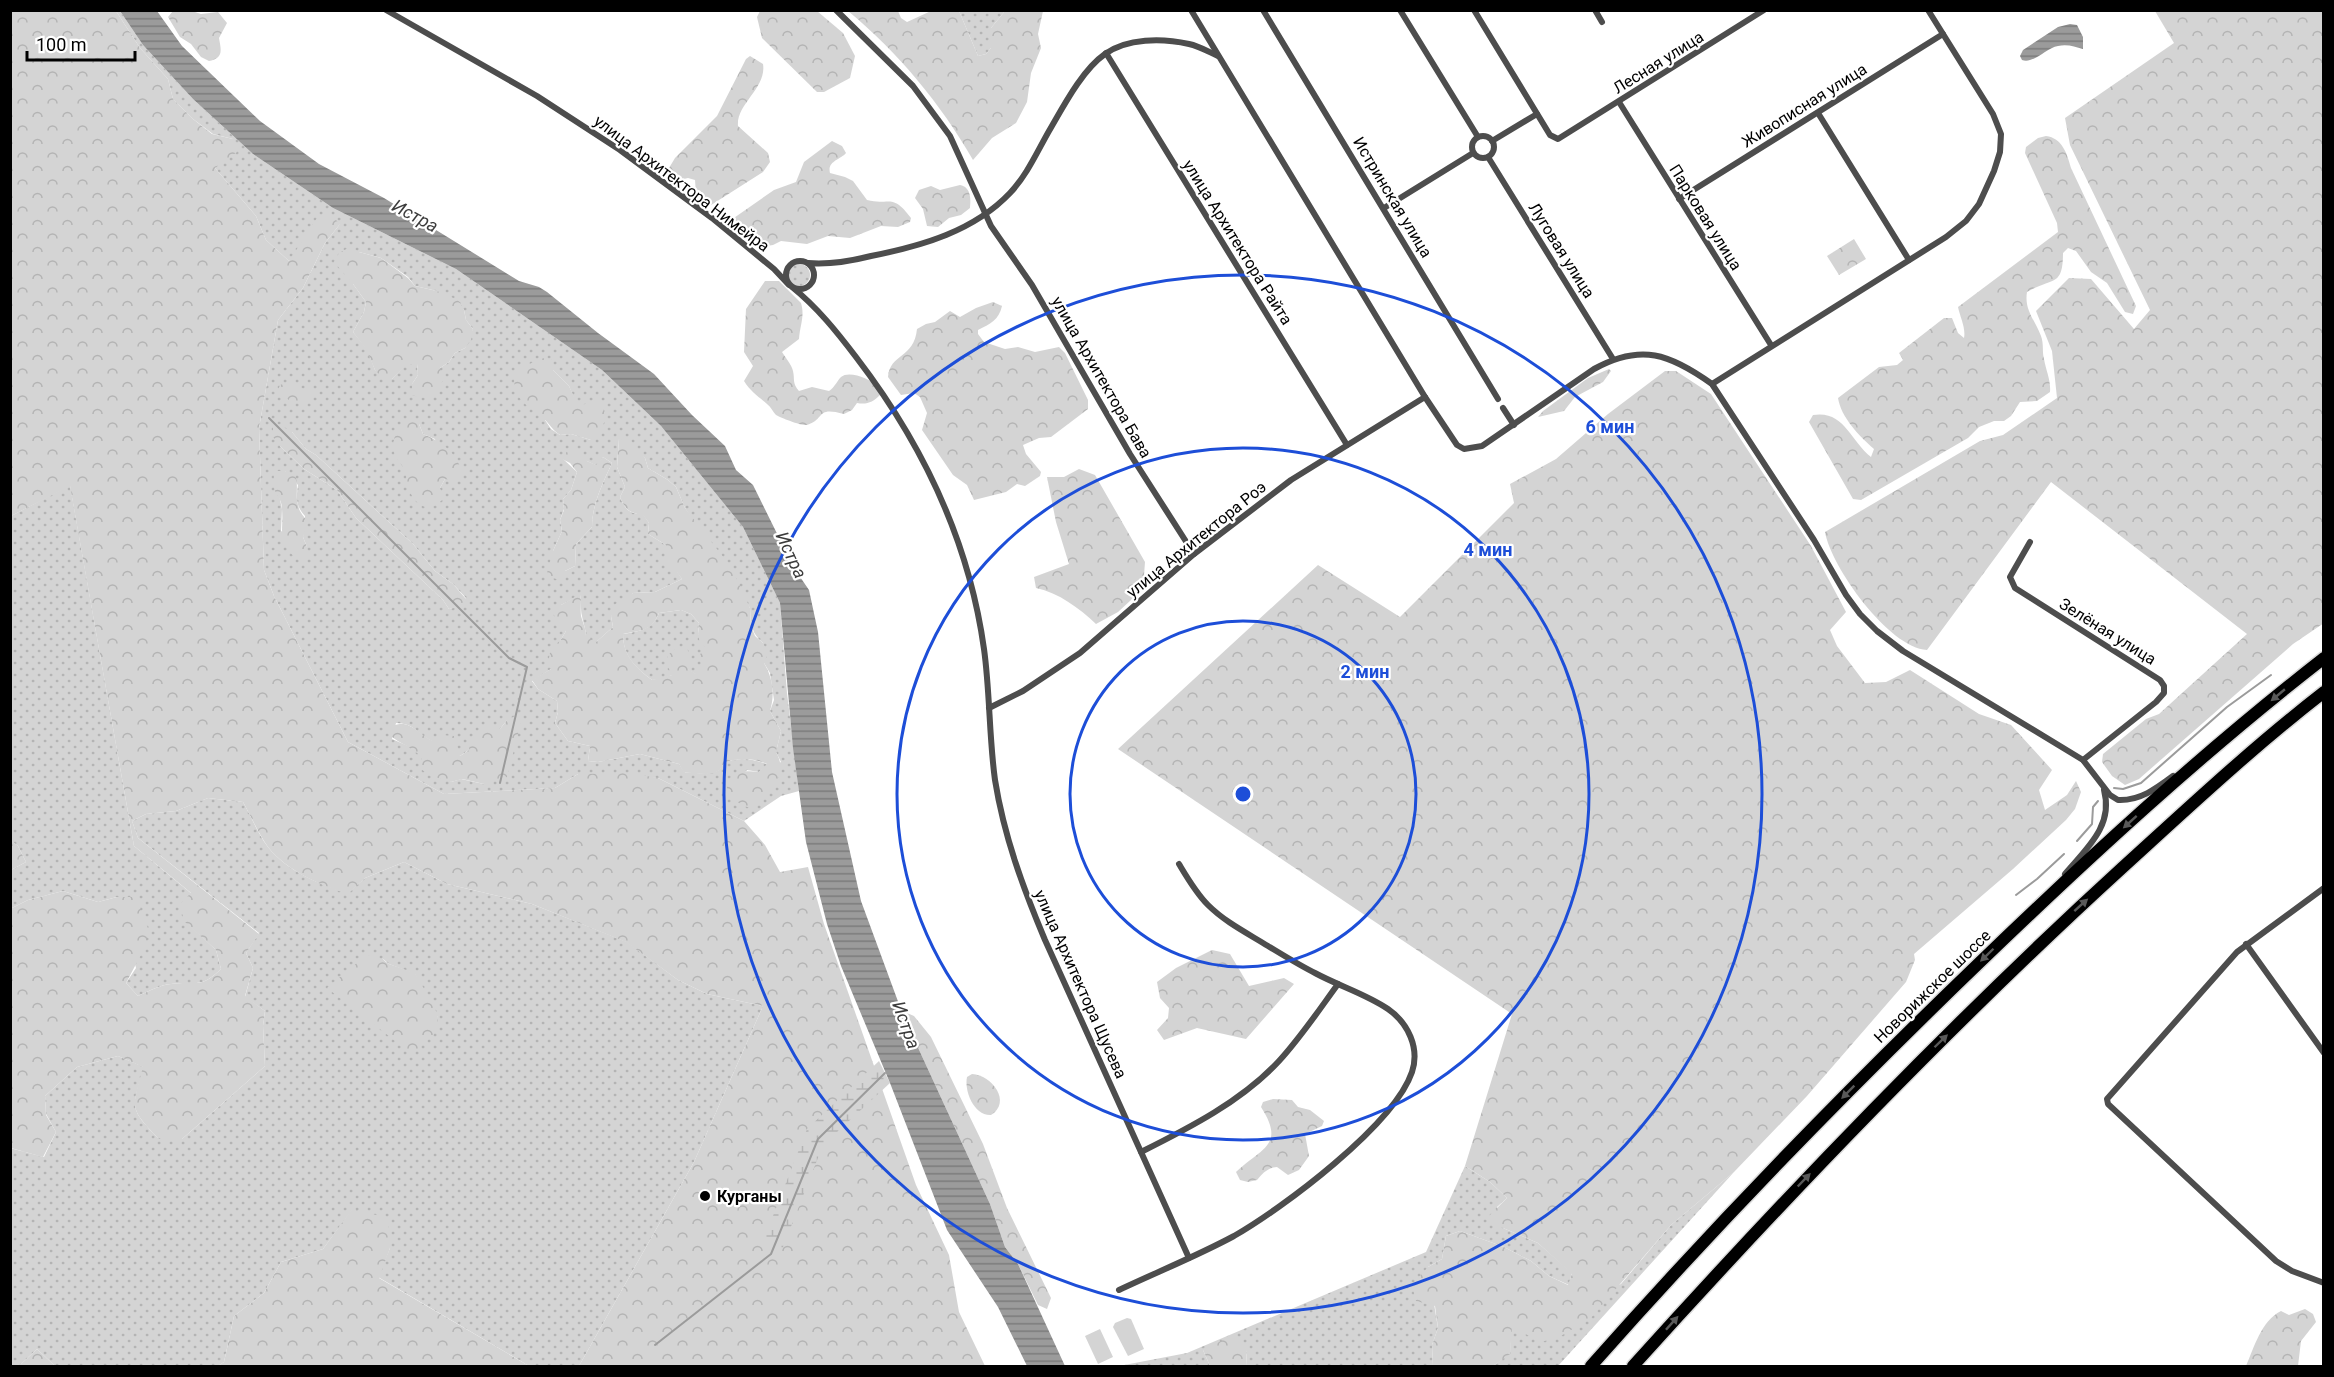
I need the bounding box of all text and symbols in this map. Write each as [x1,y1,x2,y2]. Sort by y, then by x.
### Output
scale bar [27,24,135,62]
street label: Лесная улица [1610,27,1707,98]
text: 100 m [36,34,87,55]
street label: Живописная улица [1738,59,1870,151]
street label: улица Архитектора Нимейра [590,111,773,256]
street label: Истринская улица [1349,134,1436,261]
street label: улица Архитектора Райта [1179,156,1296,328]
street label: Парковая улица [1665,161,1746,274]
water label: Истра [389,195,442,236]
street label: Луговая улица [1525,199,1599,302]
street label: улица Архитектора Бава [1047,293,1156,461]
text: 6 мин [1586,416,1634,437]
street label: улица Архитектора Роэ [1123,477,1270,602]
water label: Истра [772,528,811,582]
text: 4 мин [1464,539,1512,560]
street label: Зелёная улица [2056,594,2160,669]
text: 2 мин [1341,661,1389,682]
one-way arrow [2271,688,2286,701]
centre of rings [1233,784,1253,804]
one-way arrow [2123,815,2138,829]
street label: улица Архитектора Щусева [1030,887,1131,1081]
one-way arrow [2073,899,2088,912]
street label: Новорижское шоссе [1870,926,1995,1047]
one-way arrow [1980,948,1995,962]
water label: Истра [888,998,925,1052]
one-way arrow [1933,1034,1947,1048]
one-way arrow [1842,1084,1856,1098]
one-way arrow [1797,1172,1811,1187]
place label: Курганы [717,1187,782,1206]
marker: Курганы [698,1189,712,1203]
one-way arrow [1665,1316,1678,1331]

